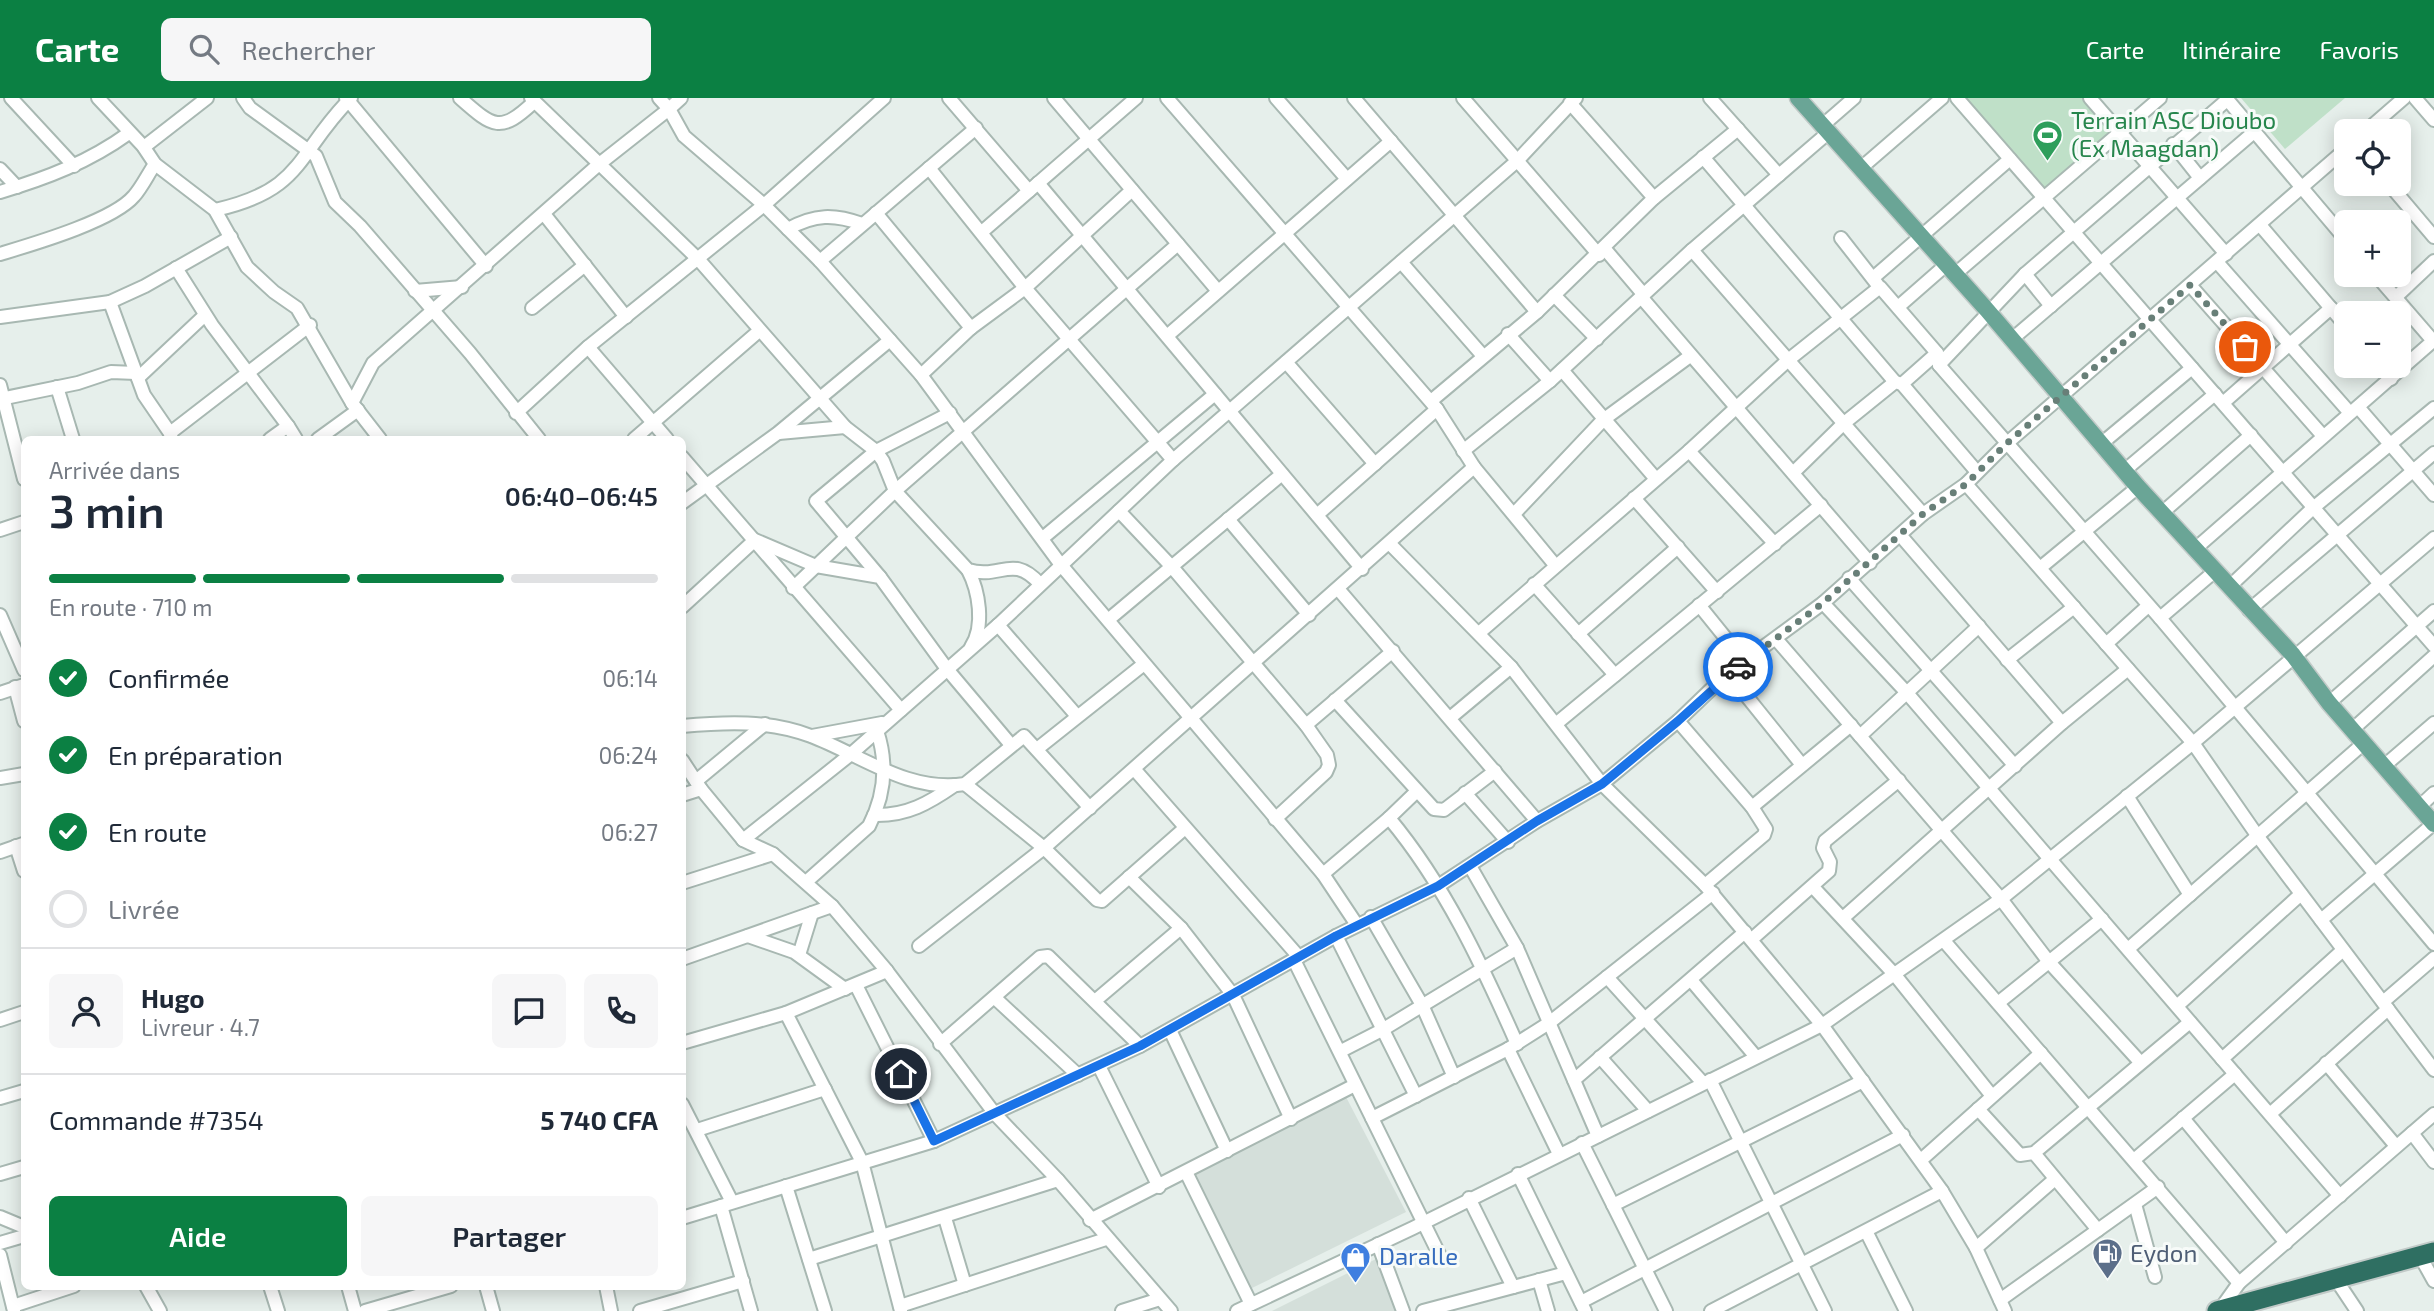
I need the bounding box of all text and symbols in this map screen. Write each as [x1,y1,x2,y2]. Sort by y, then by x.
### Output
search box [161,18,651,81]
text: Carte [35,29,119,69]
icon: search [185,30,223,68]
text: Rechercher [241,34,375,65]
text: Carte [2086,35,2144,64]
text: Itinéraire [2182,35,2281,64]
text: Favoris [2319,35,2399,64]
place label: Terrain ASC Dioubo (Ex Maagdan) [2071,105,2276,162]
sports icon: Terrain ASC Dioubo (Ex Maagdan) [2031,118,2065,162]
map controls [2334,119,2411,378]
button: locate [2334,119,2411,196]
button: + [2334,210,2411,287]
button: − [2334,301,2411,378]
pin [2215,317,2275,377]
icon: bag [2226,328,2264,366]
text: Arrivée dans [49,456,180,484]
text: 06:40–06:45 [505,480,658,511]
text: 3 min [49,482,165,537]
text: En route · 710 m [49,593,212,621]
courier [1703,632,1773,702]
icon: car [1719,648,1757,686]
icon: check [49,659,87,697]
text: Confirmée [108,662,230,693]
text: 06:14 [602,664,658,692]
icon: check [49,736,87,774]
text: En préparation [108,739,283,770]
text: 06:24 [598,741,658,769]
icon: check [49,813,87,851]
text: En route [108,816,207,847]
text: 06:27 [601,818,658,846]
text: Livrée [108,893,180,924]
button: person [49,974,123,1048]
button: chat [492,974,566,1048]
button: phone [584,974,658,1048]
text: Hugo [141,982,205,1013]
text: Livreur · 4.7 [141,1013,260,1041]
pin [871,1044,931,1104]
icon: home [882,1055,920,1093]
text: Commande #7354 [49,1104,264,1135]
text: 5 740 CFA [540,1104,658,1135]
button: Aide [49,1196,347,1276]
button: Partager [361,1196,658,1276]
fuel station icon: Eydon [2090,1237,2124,1281]
place label: Eydon [2130,1238,2197,1267]
shop icon: Daralle [1339,1240,1373,1284]
place label: Daralle [1379,1241,1458,1270]

